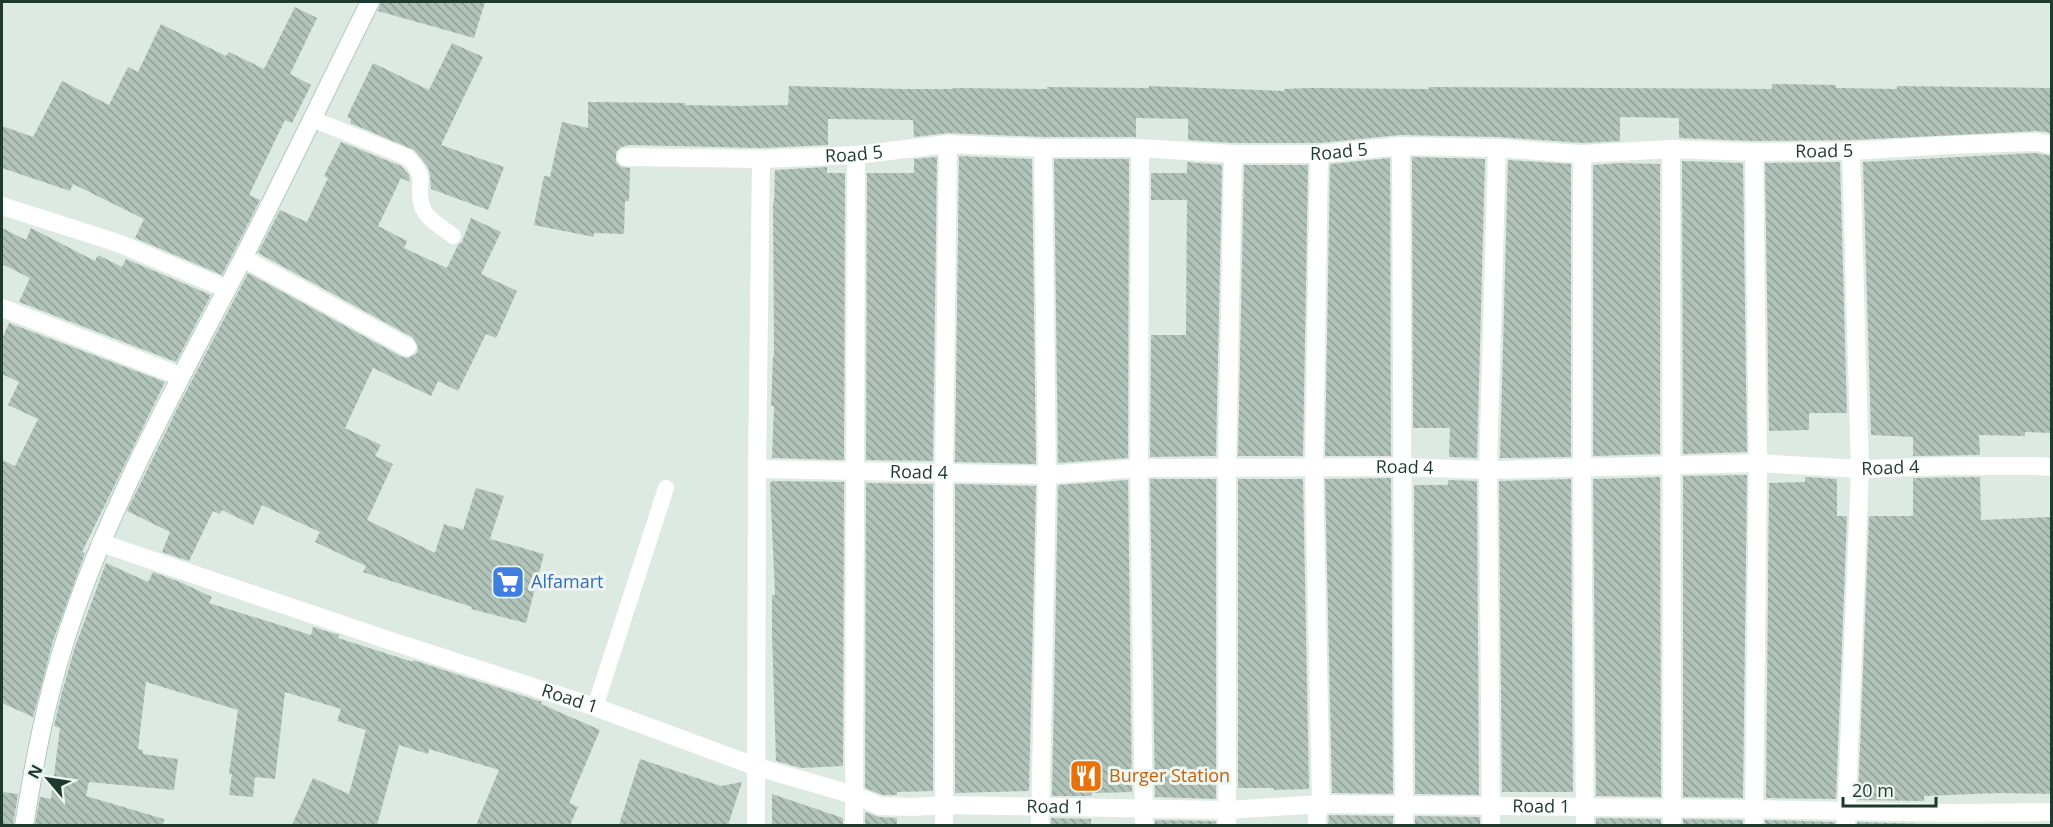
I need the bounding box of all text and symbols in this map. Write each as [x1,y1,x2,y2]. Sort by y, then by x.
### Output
street label: Road 5 [1310,136,1369,165]
street label: Road 5 [1795,138,1853,163]
street label: Road 5 [824,139,884,167]
street label: Road 4 [1376,454,1434,479]
street label: Road 4 [1861,454,1920,480]
street label: Road 4 [890,459,948,484]
supermarket icon: Alfamart [490,564,526,600]
place label: Alfamart [531,569,603,593]
street label: Road 1 [539,678,601,718]
north arrow [18,749,78,809]
restaurant icon: Burger Station [1068,758,1104,794]
text: N [22,761,48,783]
place label: Burger Station [1109,763,1230,787]
scale bar [1843,770,1936,808]
text: 20 m [1852,778,1894,802]
street label: Road 1 [1026,793,1085,818]
street label: Road 1 [1512,793,1570,818]

